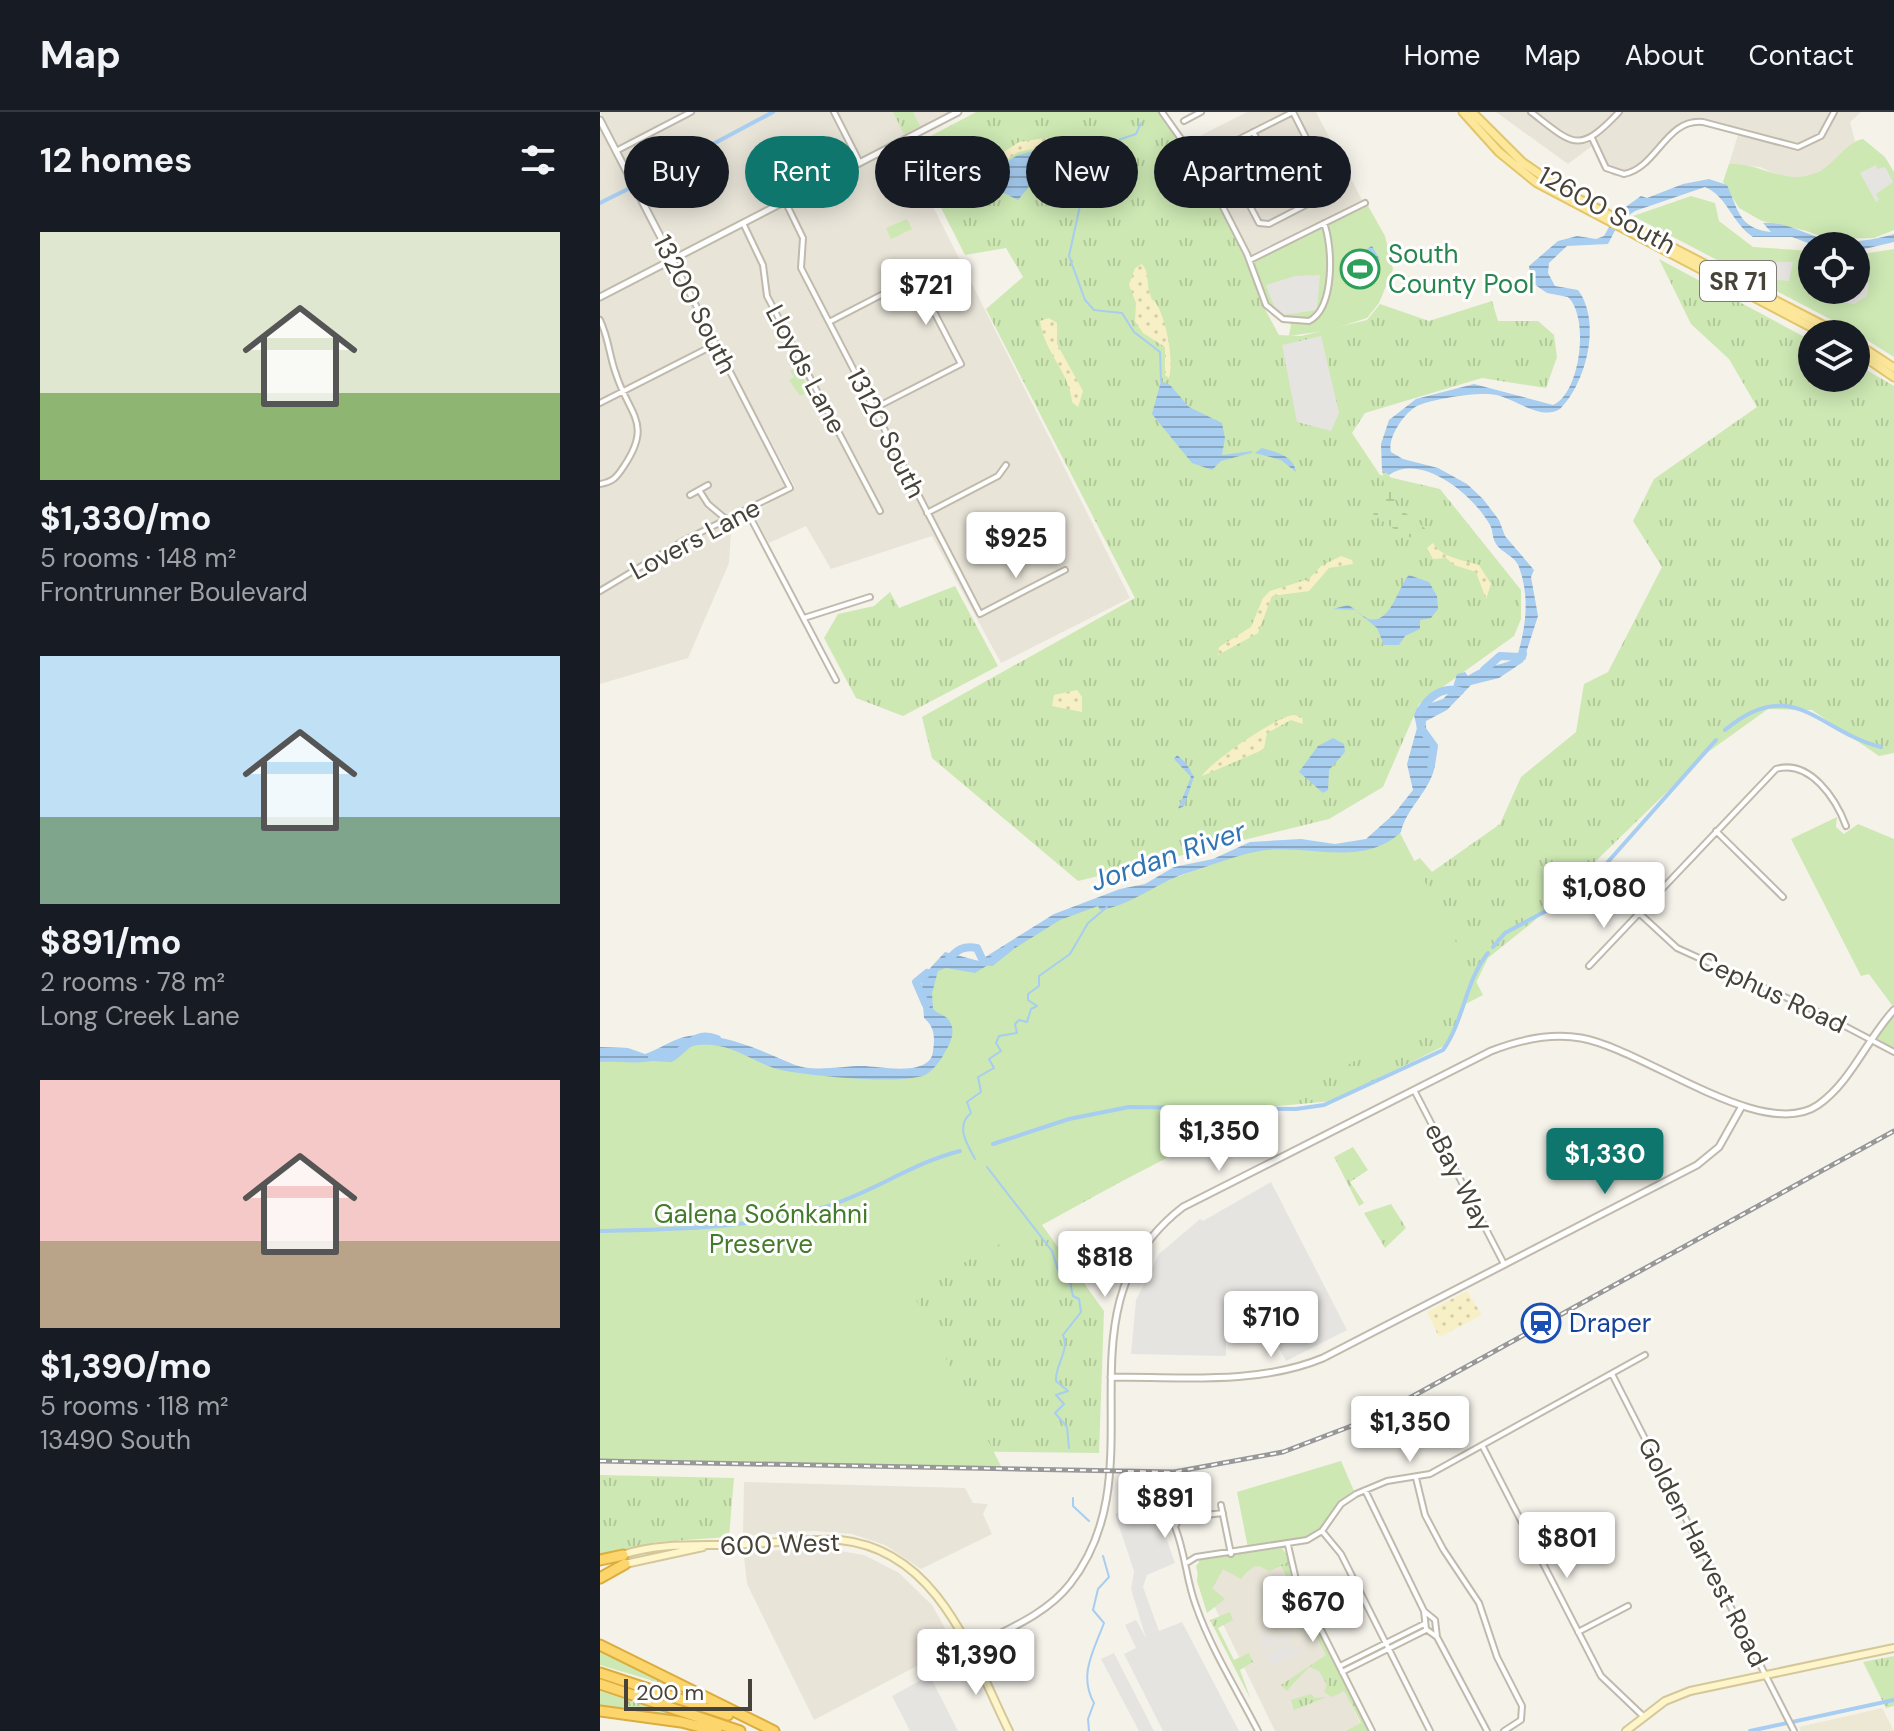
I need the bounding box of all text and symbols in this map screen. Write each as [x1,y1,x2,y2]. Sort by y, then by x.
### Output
text: Map [40,30,121,80]
text: Home [1404,37,1480,74]
text: Map [1524,37,1581,74]
text: About [1625,37,1704,74]
text: Contact [1748,37,1854,74]
chip: Buy [624,136,729,208]
chip: Rent [745,136,859,208]
chip: Filters [875,136,1010,208]
chip: New [1026,136,1138,208]
chip: Apartment [1154,136,1351,208]
text: 12 homes [40,138,192,183]
icon: filters [516,138,560,182]
street label: 12600 South [1532,158,1682,262]
street label: 13200 South [646,229,744,379]
map controls [1798,232,1870,392]
button: locate [1798,232,1870,304]
place label: South County Pool [1388,237,1534,301]
sports icon: South County Pool [1339,248,1381,290]
pin: $721 [879,259,973,327]
road number: SR 71 [1700,261,1776,301]
text: $721 [899,268,953,302]
icon: home [228,284,372,428]
street label: Lloyds Lane [758,299,854,439]
button: layers [1798,320,1870,392]
street label: 13120 South [839,362,933,504]
street label: Lovers Lane [624,490,766,588]
text: $1,330/mo [40,496,211,541]
pin: $925 [969,512,1063,580]
text: $925 [984,521,1048,555]
text: 5 rooms · 148 m² [40,541,236,575]
text: Frontrunner Boulevard [40,575,308,609]
icon: home [228,708,372,852]
water label: Jordan River [1086,812,1251,900]
pin: $1,080 [1539,862,1669,930]
text: $1,080 [1562,871,1646,905]
text: $891/mo [40,920,182,965]
street label: Cephus Road [1692,943,1852,1041]
text: 2 rooms · 78 m² [40,965,225,999]
text: Long Creek Lane [40,999,240,1033]
pin: $1,350 [1154,1105,1284,1173]
text: $1,350 [1178,1114,1260,1148]
street label: eBay Way [1417,1117,1501,1237]
pin: $1,330 [1540,1128,1670,1196]
icon: home [228,1132,372,1276]
text: $1,330 [1564,1137,1646,1171]
park label: Galena Soónkahni Preserve [654,1197,868,1261]
pin: $818 [1058,1231,1152,1299]
text: $818 [1076,1240,1134,1274]
pin: $710 [1224,1291,1318,1359]
text: $710 [1242,1300,1300,1334]
station icon: Draper [1520,1302,1562,1344]
place label: Draper [1569,1306,1651,1340]
text: $1,390/mo [40,1344,212,1389]
text: 5 rooms · 118 m² [40,1389,229,1423]
pin: $1,350 [1345,1396,1475,1464]
text: $1,350 [1369,1405,1451,1439]
text: 13490 South [40,1423,191,1457]
street label: Golden Harvest Road [1630,1431,1776,1673]
pin: $891 [1118,1472,1212,1540]
text: $891 [1136,1481,1194,1515]
pin: $801 [1520,1512,1614,1580]
text: $801 [1537,1521,1597,1555]
street label: 600 West [719,1525,841,1563]
pin: $670 [1266,1576,1360,1644]
text: $670 [1281,1585,1345,1619]
pin: $1,390 [911,1629,1041,1697]
text: $1,390 [935,1638,1017,1672]
scale bar [624,1675,752,1711]
text: 200 m [636,1678,704,1707]

